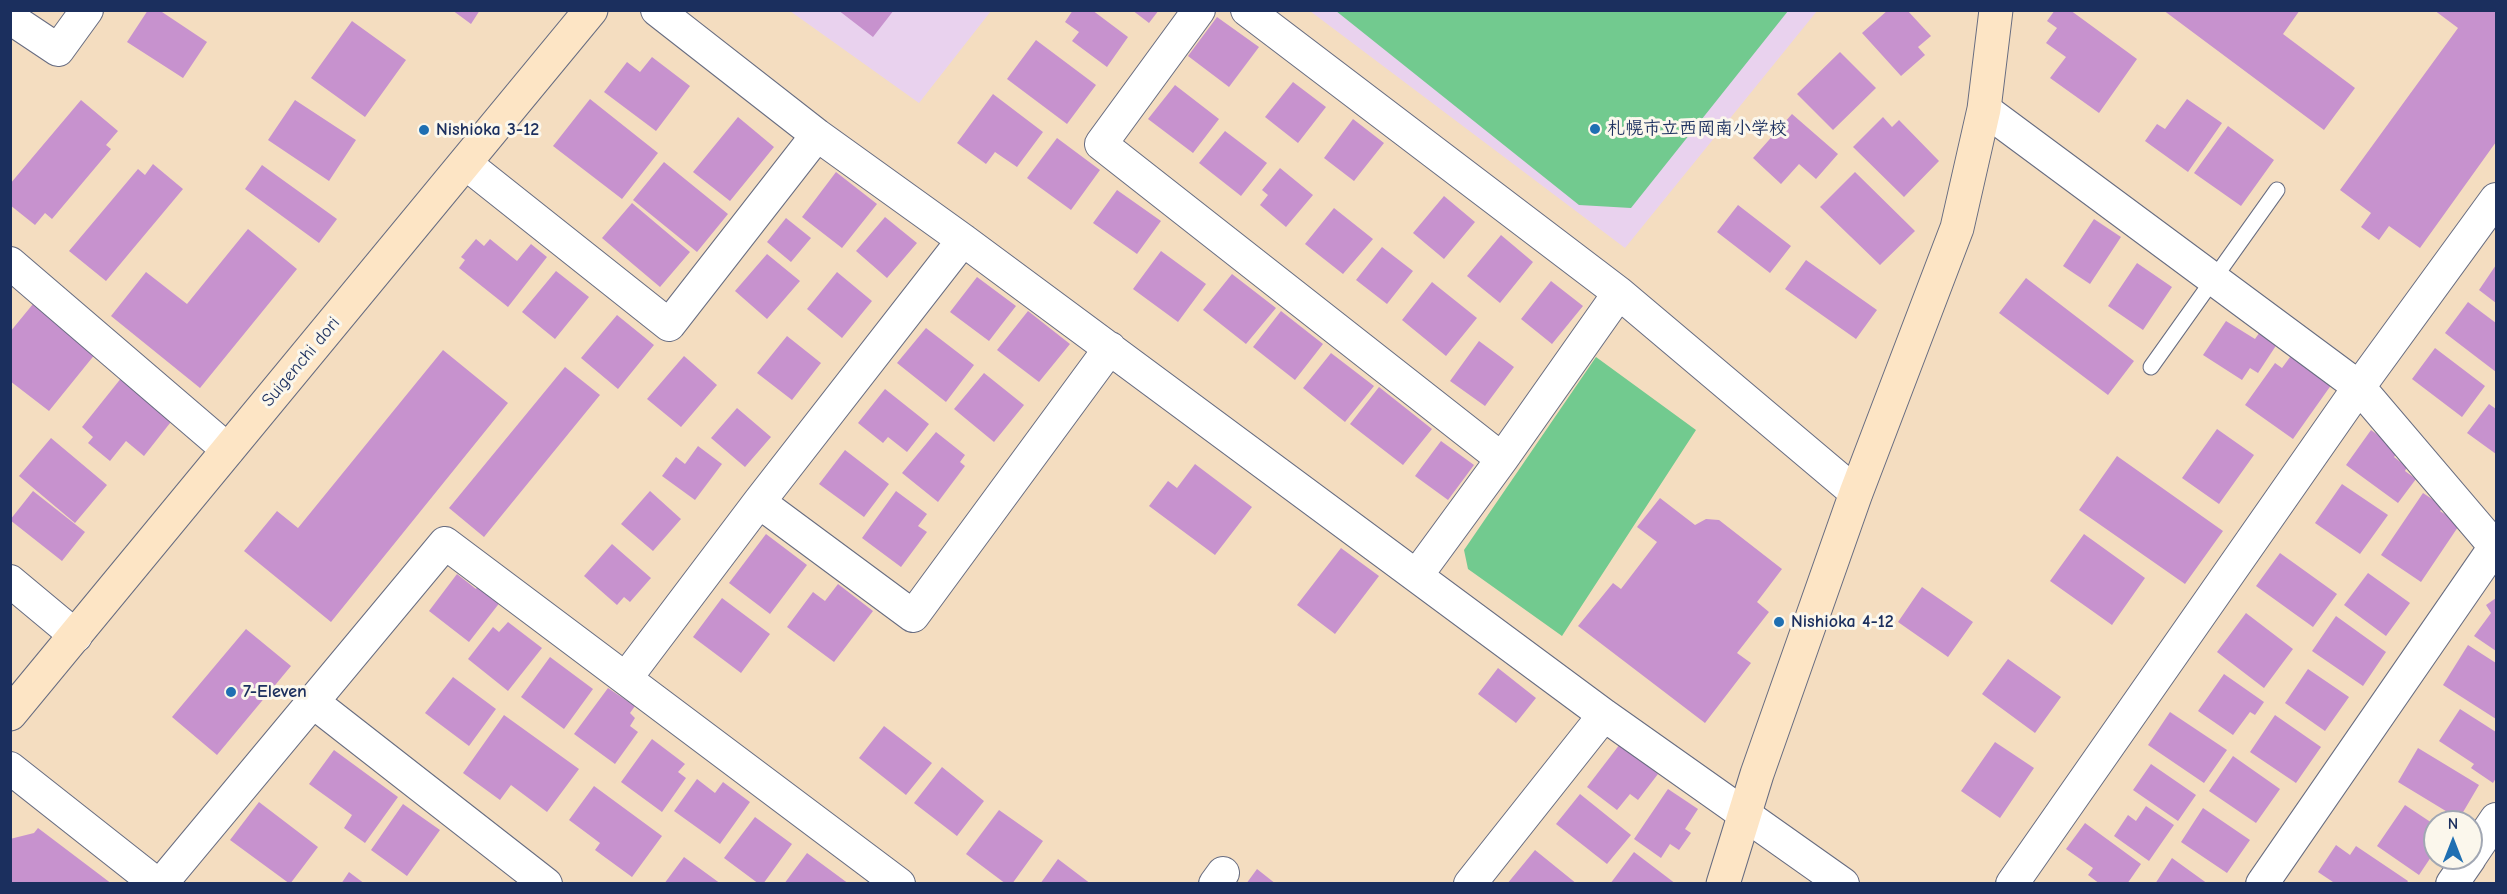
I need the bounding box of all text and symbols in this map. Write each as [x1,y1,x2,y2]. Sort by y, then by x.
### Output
place label: 札幌市立西岡南小学校 [1607,118,1787,140]
place label: Nishioka 3-12 [436,119,539,141]
marker: 札幌市立西岡南小学校 [1588,122,1602,136]
marker: Nishioka 3-12 [417,123,431,137]
street label: Suigenchi dori [257,313,345,411]
place label: Nishioka 4-12 [1791,611,1894,633]
marker: Nishioka 4-12 [1772,615,1786,629]
place label: 7-Eleven [243,681,307,703]
marker: 7-Eleven [224,685,238,699]
north arrow [2423,810,2483,870]
text: N [2448,815,2458,833]

